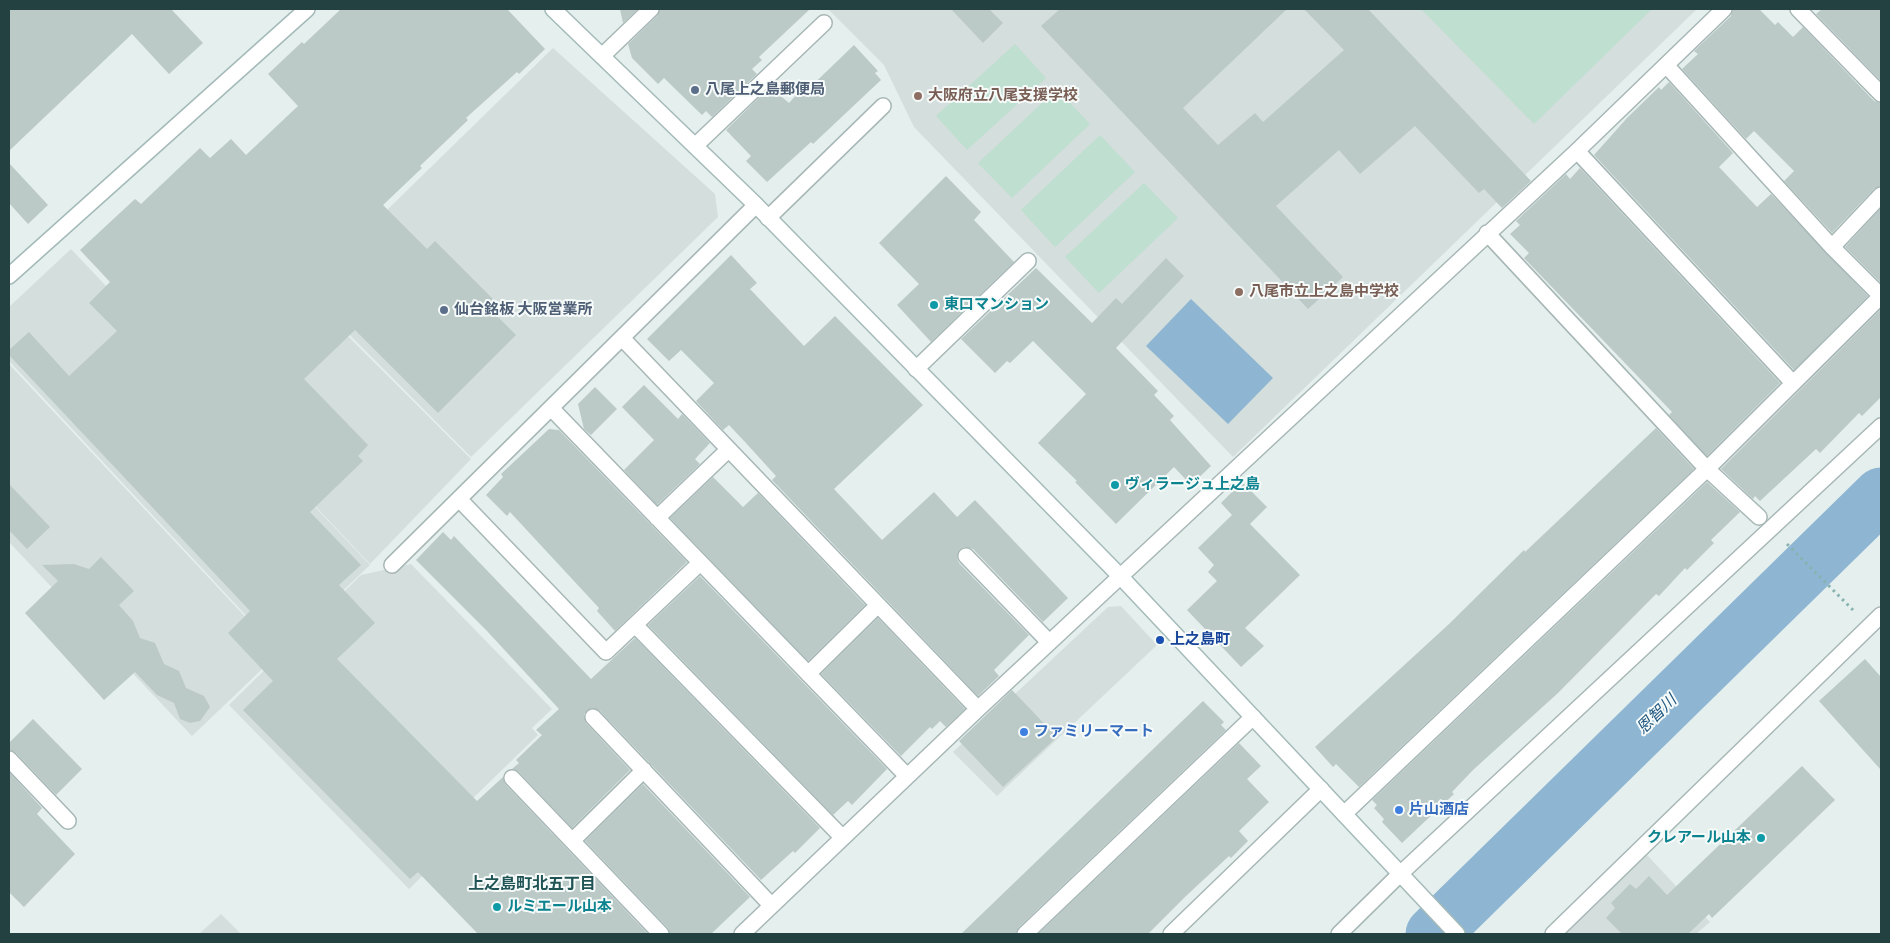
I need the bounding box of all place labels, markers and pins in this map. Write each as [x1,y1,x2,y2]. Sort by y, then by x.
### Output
place label: 八尾上之島郵便局 [705,81,825,99]
marker: 八尾上之島郵便局 [689,84,701,96]
place label: 大阪府立八尾支援学校 [928,87,1078,105]
marker: 大阪府立八尾支援学校 [912,90,924,102]
place label: 八尾市立上之島中学校 [1249,283,1399,301]
marker: 八尾市立上之島中学校 [1233,286,1245,298]
place label: 東口マンション [944,296,1049,314]
marker: 東口マンション [928,299,940,311]
place label: 仙台銘板 大阪営業所 [454,301,593,319]
marker: 仙台銘板 大阪営業所 [438,304,450,316]
place label: ヴィラージュ上之島 [1125,476,1260,494]
marker: ヴィラージュ上之島 [1109,479,1121,491]
place label: 上之島町 [1170,631,1230,649]
marker: 上之島町 [1154,634,1166,646]
place label: ファミリーマート [1034,723,1154,741]
marker: ファミリーマート [1018,726,1030,738]
place label: 片山酒店 [1409,801,1469,819]
marker: 片山酒店 [1393,804,1405,816]
place label: クレアール山本 [1647,829,1751,847]
marker: クレアール山本 [1755,832,1767,844]
place label: ルミエール山本 [507,898,612,916]
marker: ルミエール山本 [491,901,503,913]

